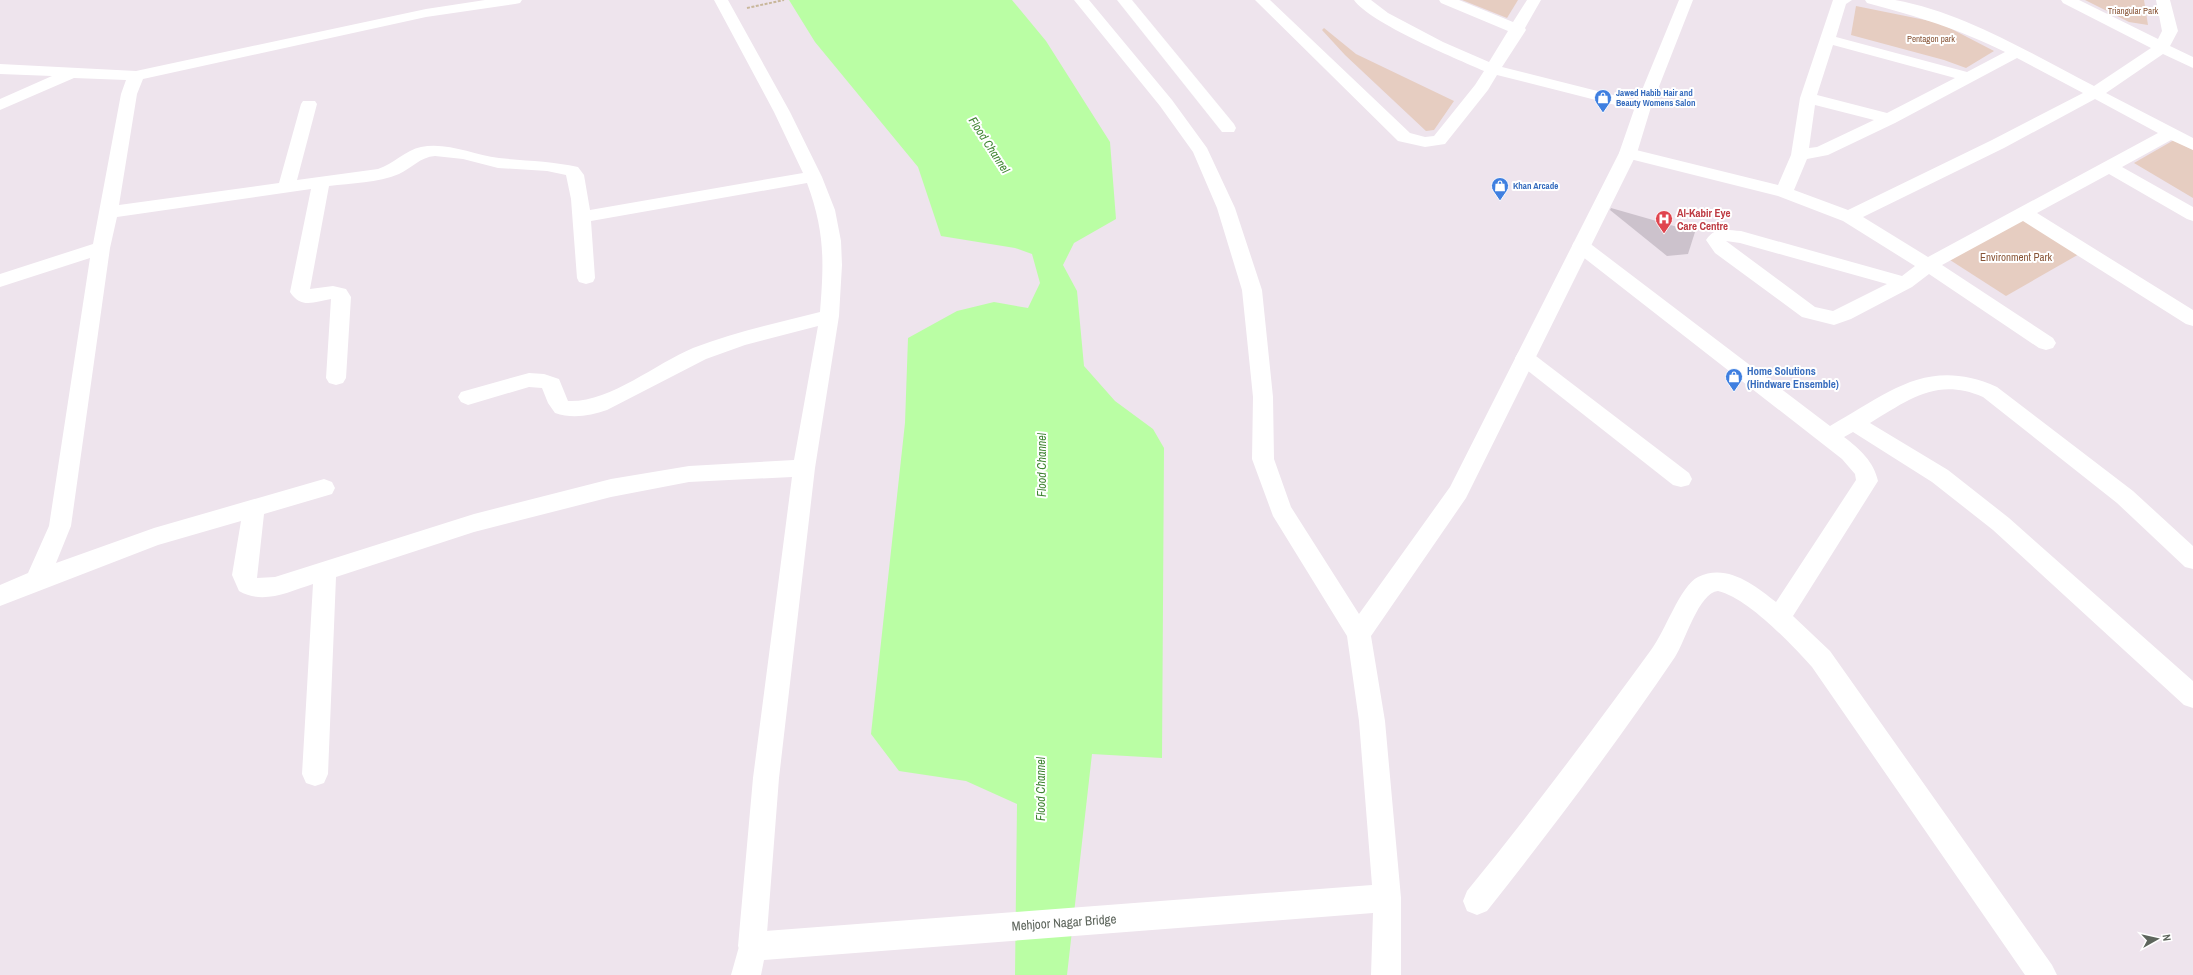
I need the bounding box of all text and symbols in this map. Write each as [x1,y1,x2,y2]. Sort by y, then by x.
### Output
park label: Triangular Park [2108,5,2159,17]
park label: Pentagon park [1907,33,1955,45]
place label: Jawed Habib Hair and Beauty Womens Salon [1616,87,1696,109]
shop icon: Jawed Habib Hair and Beauty Womens Salon [1593,88,1613,113]
water label: Flood Channel [965,114,1014,177]
shop icon: Khan Arcade [1490,176,1510,201]
place label: Khan Arcade [1513,180,1558,192]
place label: Al-Kabir Eye Care Centre [1677,206,1731,233]
hospital icon: Al-Kabir Eye Care Centre [1654,209,1674,234]
park label: Environment Park [1980,250,2053,264]
place label: Home Solutions (Hindware Ensemble) [1747,364,1839,391]
shop icon: Home Solutions (Hindware Ensemble) [1724,367,1744,392]
water label: Flood Channel [1034,432,1050,497]
water label: Flood Channel [1033,756,1049,821]
street label: Mehjoor Nagar Bridge [1011,910,1117,935]
north arrow [2137,919,2177,959]
text: N [2160,933,2174,942]

